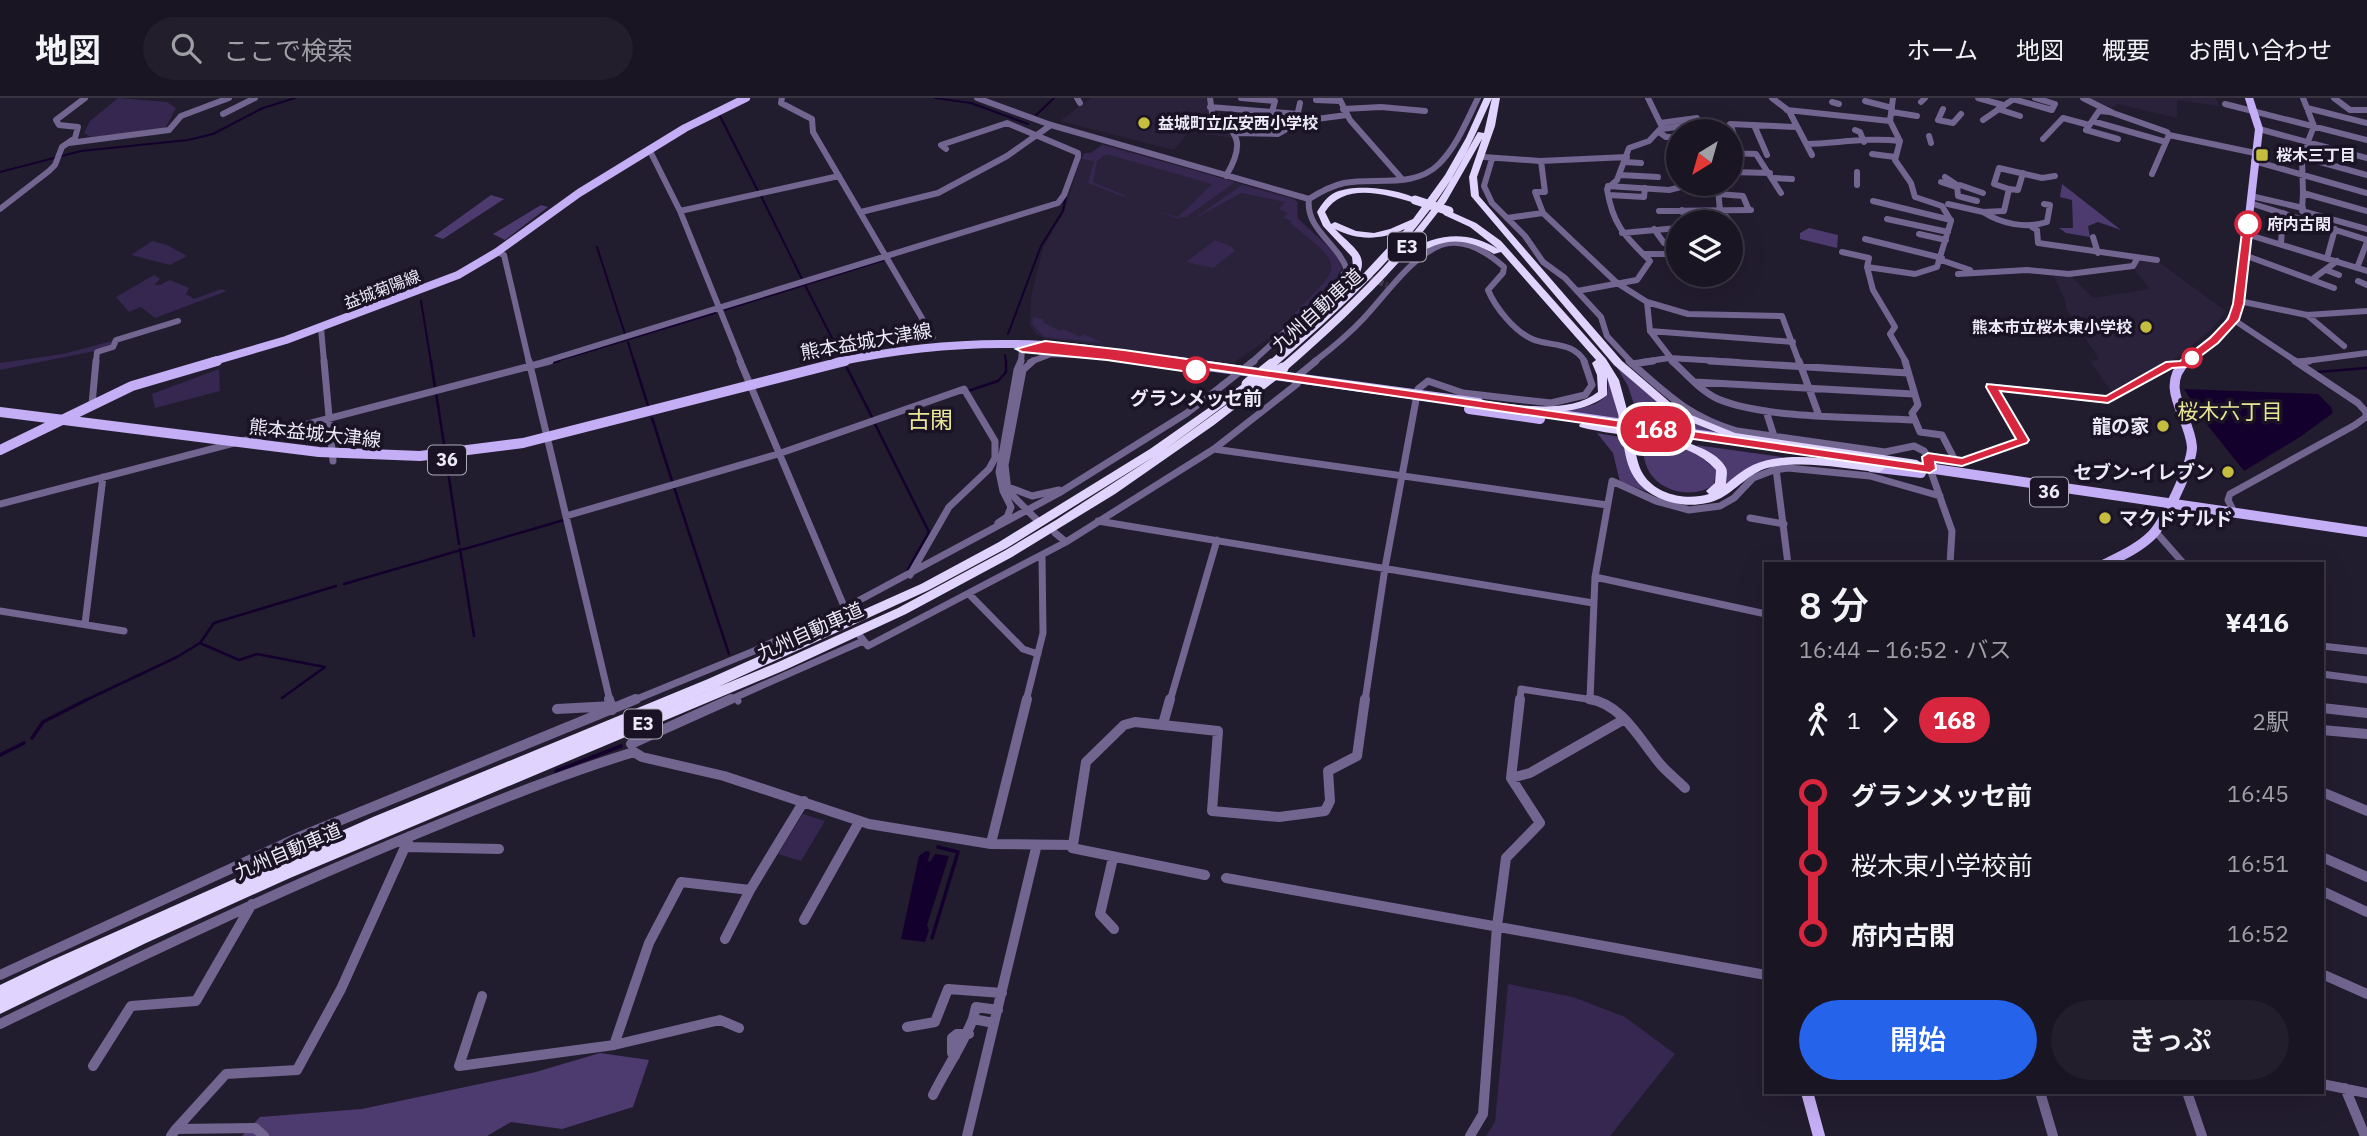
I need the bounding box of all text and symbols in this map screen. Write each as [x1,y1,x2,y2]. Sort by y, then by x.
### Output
search box [143,17,633,80]
text: 地図 [35,28,101,71]
icon: search [167,29,205,67]
text: ここで検索 [223,33,353,67]
text: ホーム [1907,34,1978,66]
text: 地図 [2016,34,2064,66]
text: 概要 [2102,34,2150,66]
text: お問い合わせ [2188,34,2332,66]
place label: 益城町立広安西小学校 [1158,113,1318,133]
marker: 益城町立広安西小学校 [1136,115,1152,131]
north arrow [1666,119,1743,196]
map controls [1666,119,1743,287]
place label: 桜木三丁目 [2276,145,2356,165]
marker: 桜木三丁目 [2254,147,2270,163]
button: layers [1666,210,1743,287]
marker: 府内古閑 [2235,211,2261,237]
place label: 府内古閑 [2267,214,2331,234]
road number: E3 [1388,232,1426,262]
street label: 九州自動車道 [1267,263,1367,357]
street label: 益城菊陽線 [341,265,423,313]
place label: 熊本市立桜木東小学校 [1972,317,2132,337]
street label: 熊本益城大津線 [798,318,934,364]
marker: 熊本市立桜木東小学校 [2138,319,2154,335]
unlabelled marker [2182,348,2202,368]
marker: グランメッセ前 [1183,357,1209,383]
place label: グランメッセ前 [1130,386,1262,410]
district label: 桜木六丁目 [2178,397,2283,425]
district label: 古閑 [907,404,953,434]
line badge: 168 [1616,406,1696,452]
text: 168 [1634,413,1678,445]
street label: 熊本益城大津線 [248,414,382,452]
place label: 龍の家 [2092,414,2149,438]
marker: 龍の家 [2155,418,2171,434]
road number: 36 [428,446,466,474]
place label: セブン-イレブン [2073,460,2214,484]
marker: セブン-イレブン [2220,464,2236,480]
road number: 36 [2030,478,2068,506]
place label: マクドナルド [2119,506,2233,530]
marker: マクドナルド [2097,510,2113,526]
text: 8 分 [1799,580,1869,629]
street label: 九州自動車道 [753,597,867,665]
text: ¥416 [2225,605,2289,639]
text: 16:44 – 16:52 · バス [1799,634,2012,664]
icon: walk [1799,701,1837,739]
icon: forward [1871,701,1909,739]
text: 168 [1933,704,1976,736]
text: 1 [1847,705,1861,735]
text: 2駅 [2252,706,2289,736]
road number: E3 [624,710,662,738]
text: グランメッセ前 [1851,778,2032,812]
text: 16:45 [2227,778,2289,808]
street label: 九州自動車道 [231,818,345,884]
text: 桜木東小学校前 [1851,848,2033,882]
text: 16:51 [2227,848,2289,878]
text: 府内古閑 [1851,918,1955,952]
text: 16:52 [2227,918,2289,948]
button: 開始 [1799,1000,2037,1080]
button: きっぷ [2051,1000,2289,1080]

